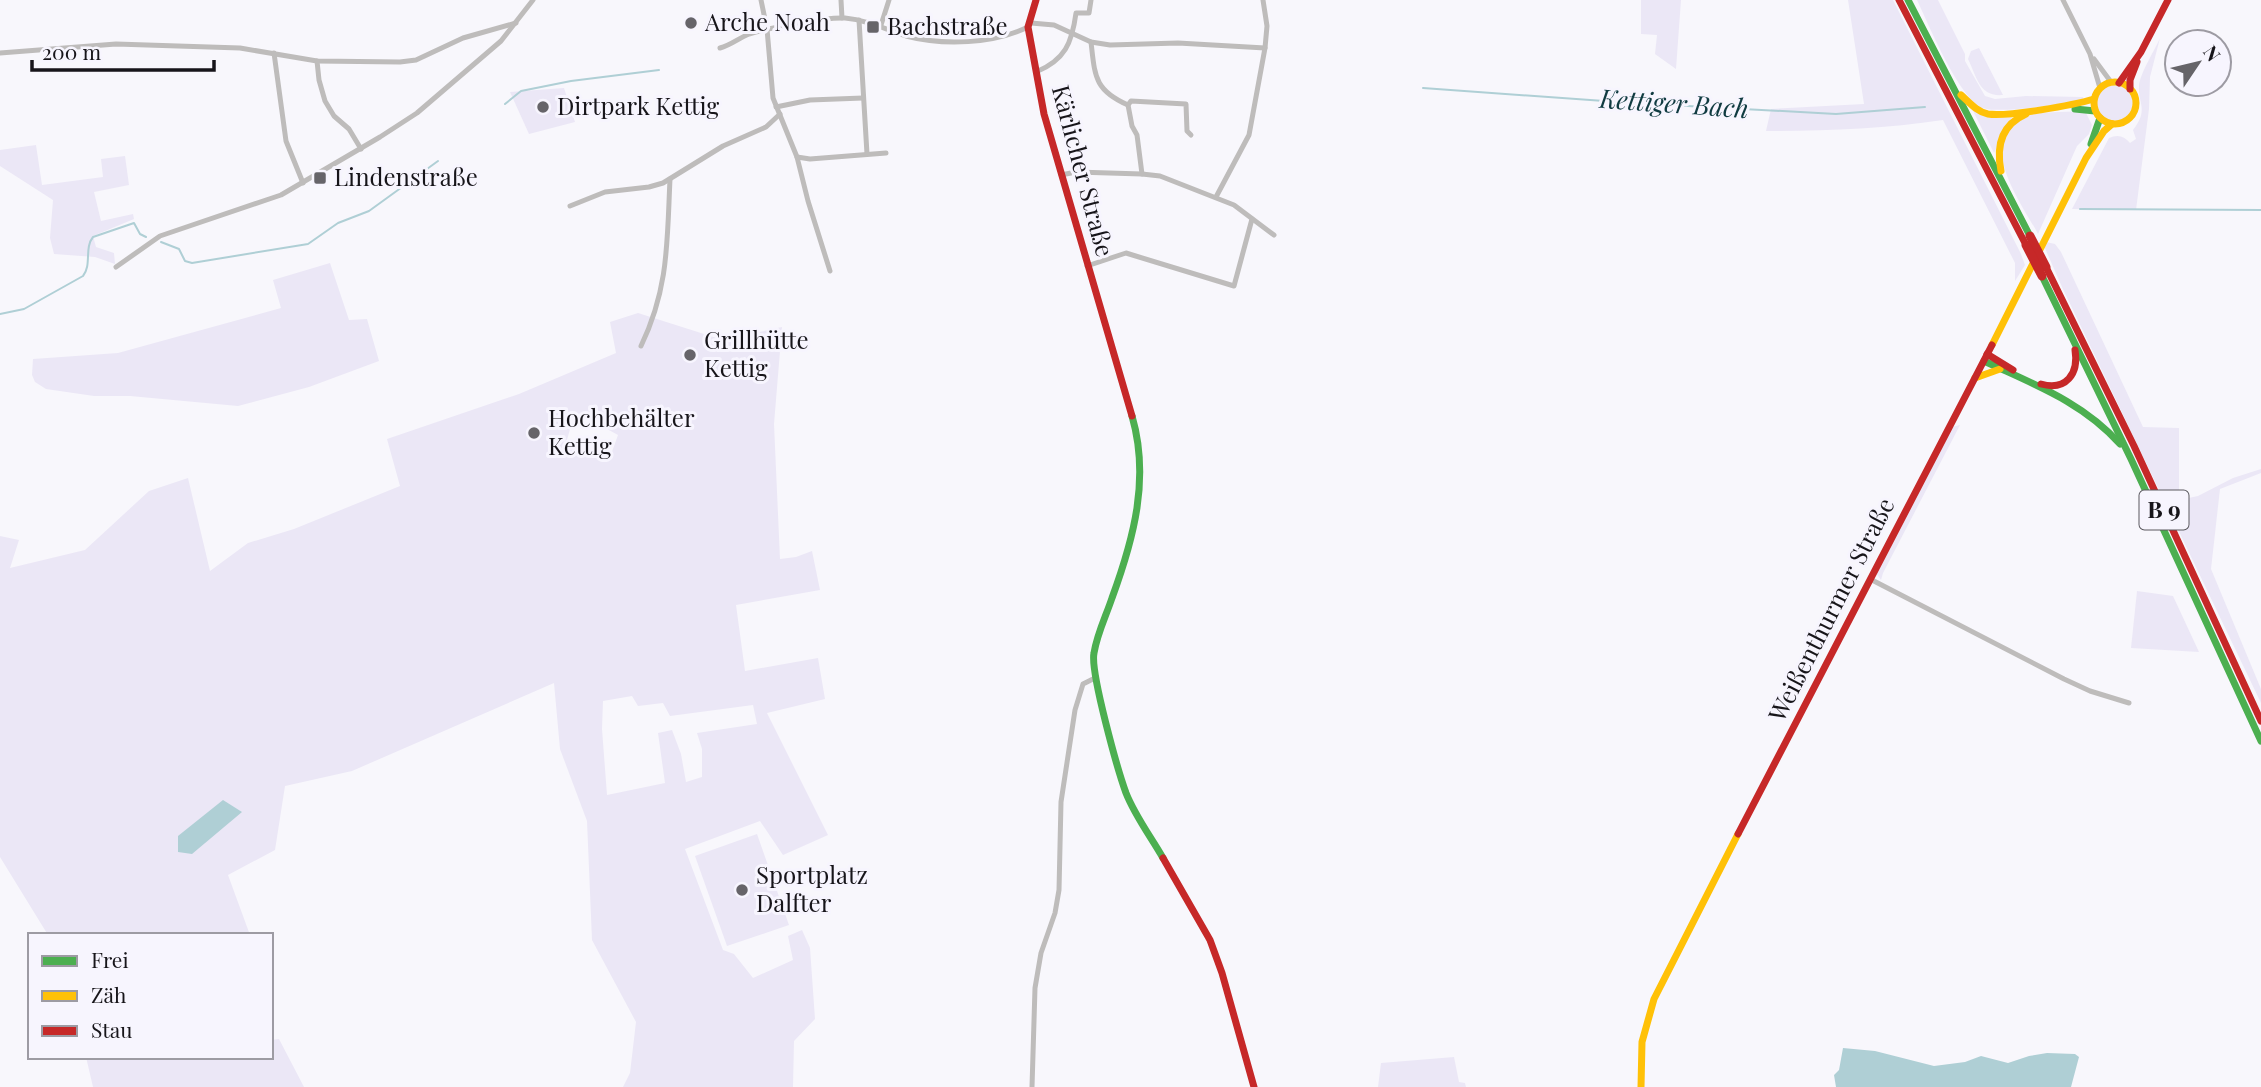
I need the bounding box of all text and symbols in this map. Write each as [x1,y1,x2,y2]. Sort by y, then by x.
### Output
place label: Arche Noah [704,5,830,37]
place label: Bachstraße [887,9,1008,41]
marker: Arche Noah [683,15,699,31]
marker: Bachstraße [865,19,881,35]
scale bar [32,28,214,72]
north arrow [2163,28,2233,98]
text: 200 m [42,37,101,65]
text: N [2198,40,2227,66]
water label: Kettiger Bach [1597,80,1750,125]
street label: Kärlicher Straße [1046,81,1122,260]
place label: Dirtpark Kettig [557,89,719,121]
marker: Dirtpark Kettig [535,99,551,115]
place label: Lindenstraße [334,160,478,192]
marker: Lindenstraße [312,170,328,186]
place label: Grillhütte Kettig [704,323,809,383]
marker: Grillhütte Kettig [682,347,698,363]
place label: Hochbehälter Kettig [548,401,695,461]
marker: Hochbehälter Kettig [526,425,542,441]
road number: B 9 [2140,490,2188,530]
street label: Weißenthurmer Straße [1759,492,1901,727]
place label: Sportplatz Dalfter [756,858,868,918]
marker: Sportplatz Dalfter [734,882,750,898]
legend [28,933,273,1059]
text: Frei [91,945,129,973]
text: Zäh [91,980,127,1008]
text: Stau [91,1015,132,1043]

